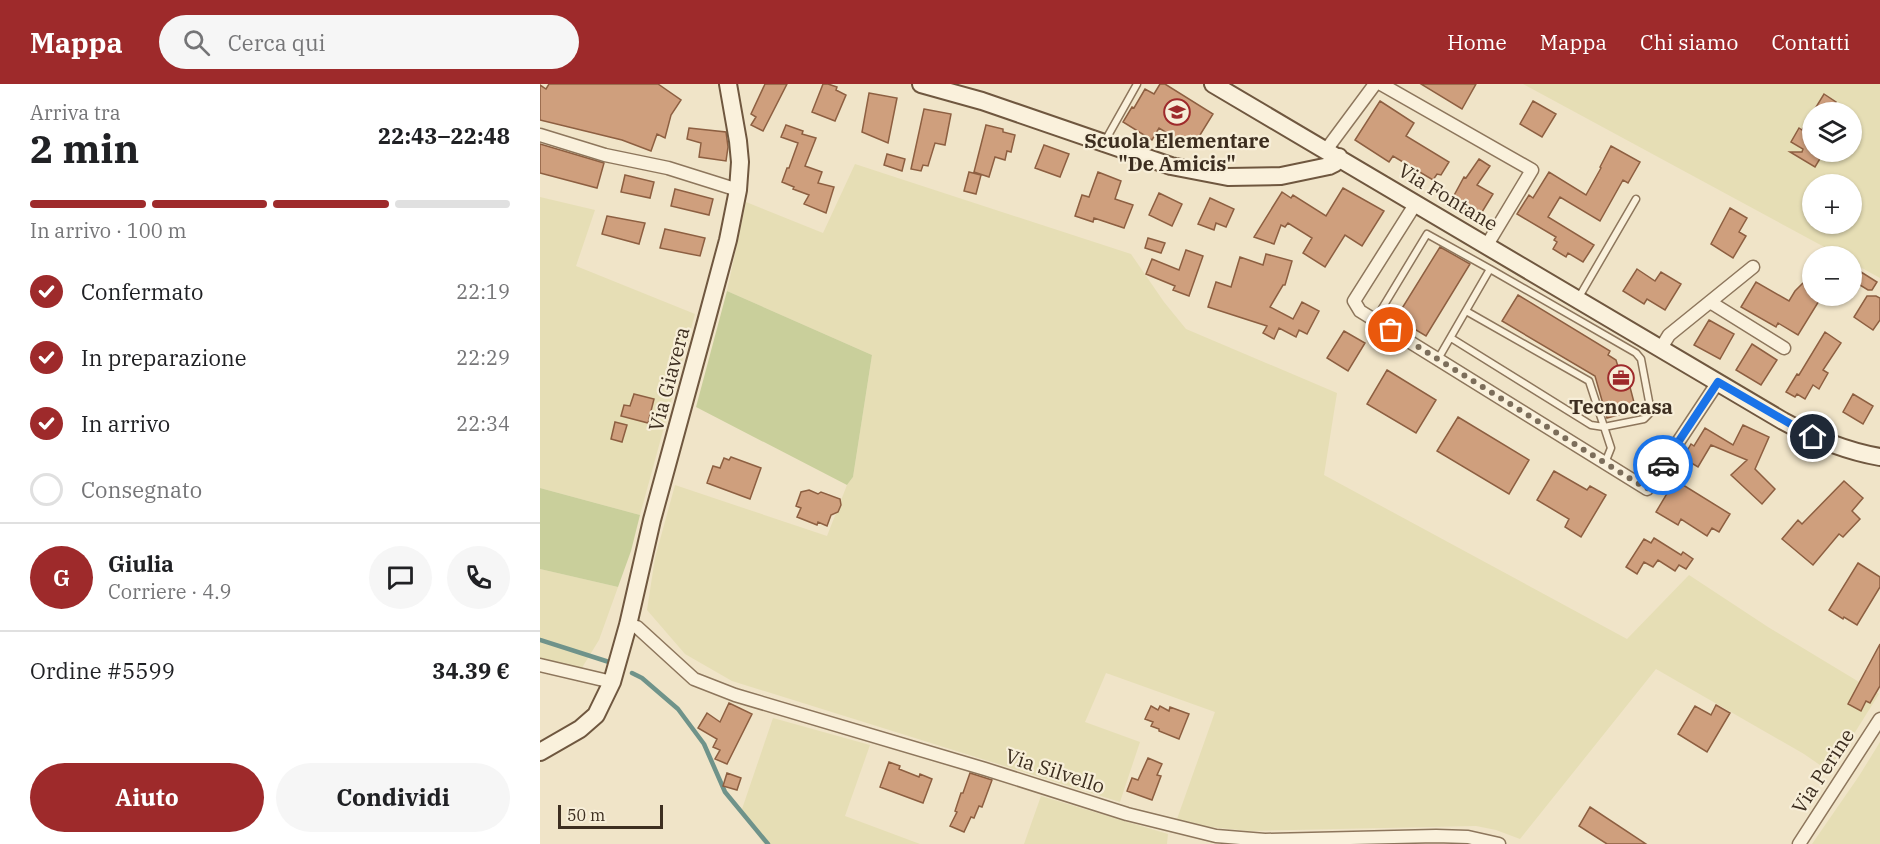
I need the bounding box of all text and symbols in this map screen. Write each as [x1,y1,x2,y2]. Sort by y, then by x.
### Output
search box [159,15,579,69]
text: Mappa [30,24,123,61]
icon: search [180,26,213,59]
text: Cerca qui [228,28,326,57]
text: Home [1447,28,1507,56]
text: Mappa [1540,28,1607,56]
text: Chi siamo [1640,28,1738,56]
text: Contatti [1771,28,1850,56]
school or university icon: Scuola Elementare "De Amicis" [1162,97,1192,127]
text: Arriva tra [30,99,121,126]
map controls [1802,102,1862,306]
button: layers [1802,102,1862,162]
text: 22:43–22:48 [378,121,510,150]
text: 2 min [30,123,139,174]
place label: Scuola Elementare "De Amicis" [1084,127,1270,177]
street label: Via Fontane [1393,156,1503,237]
button: + [1802,174,1862,234]
text: In arrivo · 100 m [30,217,187,244]
button: − [1802,246,1862,306]
icon: check [30,275,63,308]
text: Confermato [81,277,203,306]
text: 22:19 [456,278,510,305]
pin [1365,304,1416,355]
icon: bag [1374,313,1407,346]
street label: Via Giavera [642,324,695,434]
icon: check [30,341,63,374]
text: In preparazione [81,343,247,372]
text: 22:29 [456,344,510,371]
office icon: Tecnocasa [1606,363,1636,393]
place label: Tecnocasa [1569,393,1673,420]
icon: check [30,407,63,440]
text: In arrivo [81,409,170,438]
text: 22:34 [456,410,510,437]
pin [1787,411,1838,462]
icon: home [1796,420,1829,453]
courier [1633,435,1693,495]
icon: car [1647,449,1680,482]
text: Consegnato [81,475,202,504]
button: chat [369,546,432,609]
button: phone [447,546,510,609]
text: Giulia [108,549,174,578]
text: G [53,563,70,592]
text: Corriere · 4.9 [108,578,232,605]
text: Ordine #5599 [30,656,175,685]
text: 34.39 € [432,656,510,685]
street label: Via Perine [1785,723,1860,818]
street label: Via Silvello [1002,742,1108,799]
button: Aiuto [30,763,264,832]
button: Condividi [276,763,510,832]
scale bar [558,802,663,830]
text: 50 m [567,805,605,825]

